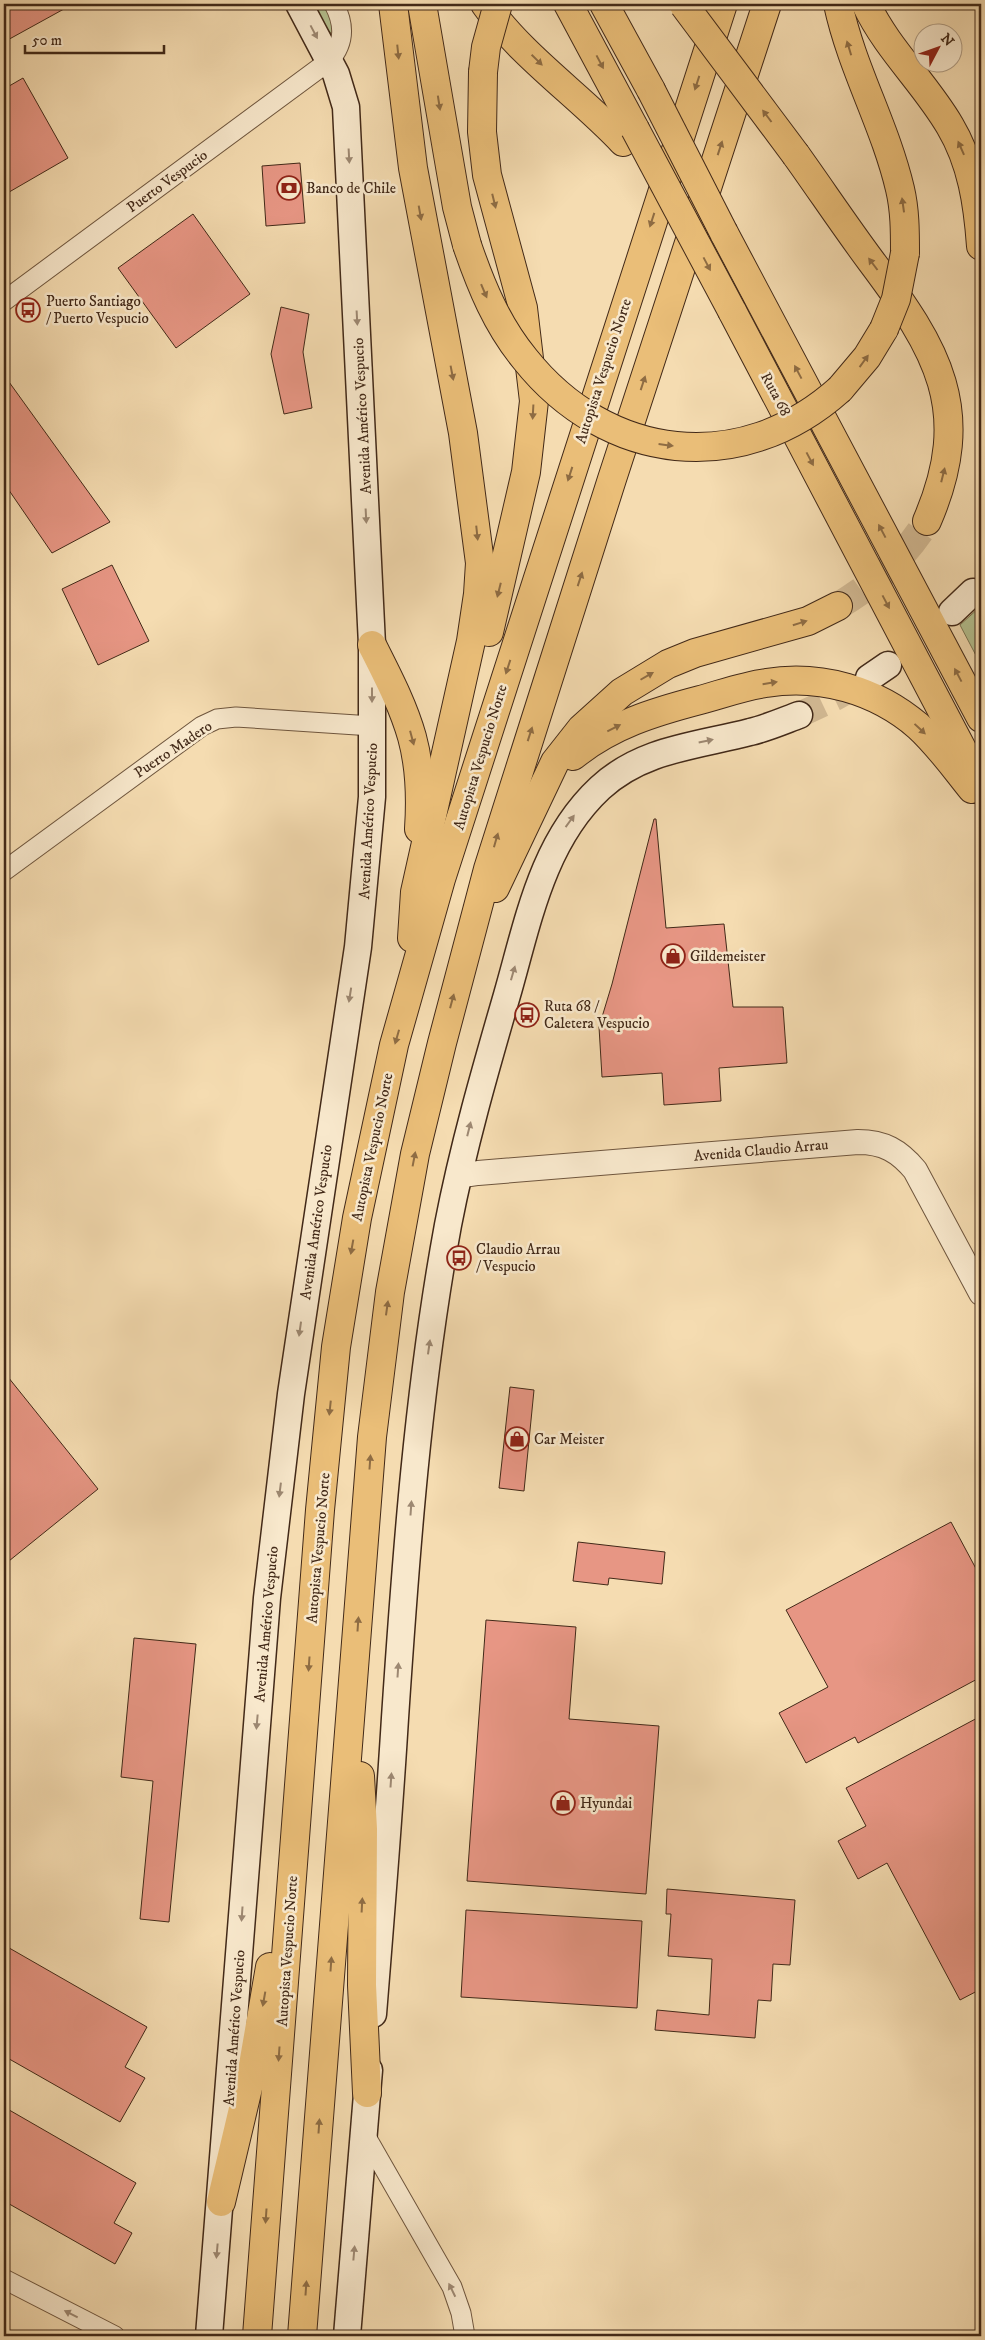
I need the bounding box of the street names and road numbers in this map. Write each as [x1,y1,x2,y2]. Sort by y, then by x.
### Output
street label: Puerto Vespucio [123,146,211,217]
street label: Autopista Vespucio Norte [571,296,636,446]
street label: Avenida Américo Vespucio [349,337,376,495]
street label: Ruta 68 [756,369,795,419]
street label: Autopista Vespucio Norte [449,682,512,832]
street label: Puerto Madero [131,716,216,782]
street label: Avenida Américo Vespucio [355,742,382,900]
street label: Autopista Vespucio Norte [347,1071,397,1223]
street label: Avenida Claudio Arrau [693,1135,829,1166]
street label: Avenida Américo Vespucio [296,1143,337,1301]
street label: Autopista Vespucio Norte [302,1472,335,1624]
street label: Avenida Américo Vespucio [250,1545,283,1703]
street label: Autopista Vespucio Norte [273,1875,302,2027]
street label: Avenida Américo Vespucio [220,1949,249,2107]

